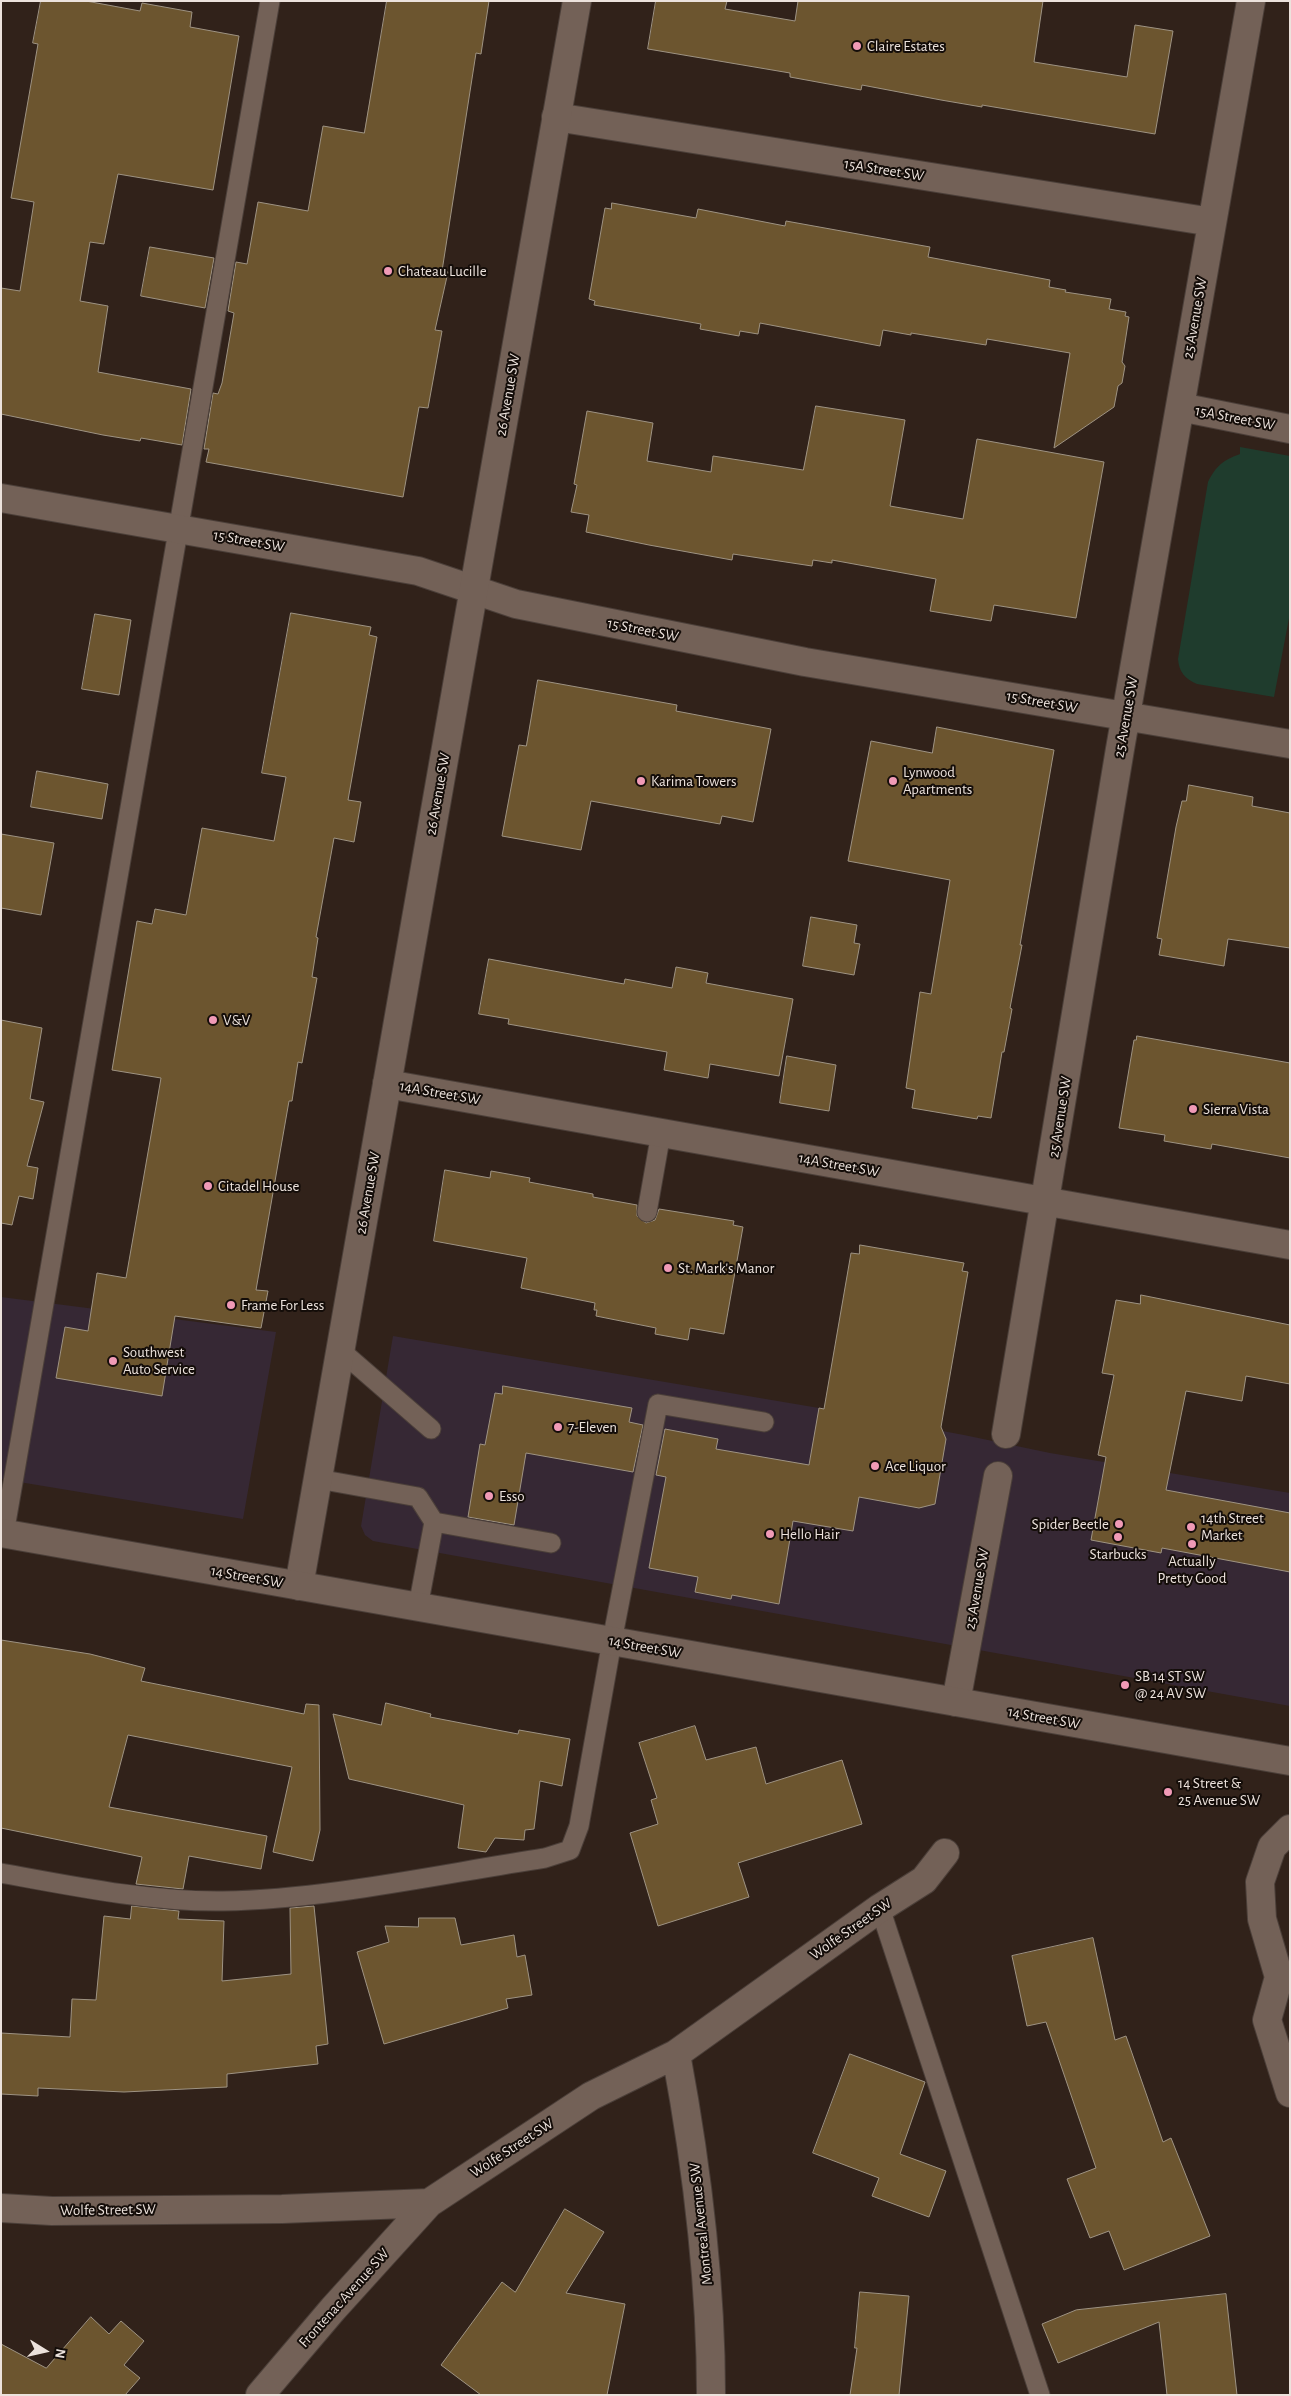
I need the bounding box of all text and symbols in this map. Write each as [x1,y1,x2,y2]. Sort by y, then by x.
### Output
place label: Claire Estates [867,37,945,55]
marker: Claire Estates [851,40,863,52]
street label: 15A Street SW [843,155,925,185]
place label: Chateau Lucille [398,262,487,280]
marker: Chateau Lucille [382,265,394,277]
street label: 25 Avenue SW [1179,276,1211,360]
street label: 26 Avenue SW [492,353,524,437]
street label: 15A Street SW [1194,401,1276,435]
street label: 15 Street SW [212,526,286,556]
street label: 15 Street SW [606,614,680,646]
street label: 25 Avenue SW [1110,675,1142,759]
street label: 15 Street SW [1005,687,1079,717]
street label: 26 Avenue SW [422,752,454,836]
place label: Lynwood Apartments [903,763,972,798]
place label: Karima Towers [651,772,736,790]
marker: Karima Towers [635,775,647,787]
marker: Lynwood Apartments [887,775,899,787]
place label: V&V [223,1011,250,1029]
marker: V&V [207,1014,219,1026]
street label: 25 Avenue SW [1045,1075,1075,1159]
street label: 14A Street SW [398,1077,482,1109]
place label: Sierra Vista [1203,1100,1269,1118]
marker: Sierra Vista [1187,1103,1199,1115]
street label: 14A Street SW [797,1149,881,1181]
street label: 26 Avenue SW [352,1151,384,1235]
place label: Citadel House [218,1177,299,1195]
marker: Citadel House [202,1180,214,1192]
place label: St. Mark's Manor [678,1259,774,1277]
marker: St. Mark's Manor [662,1262,674,1274]
place label: Frame For Less [241,1296,324,1314]
marker: Frame For Less [225,1299,237,1311]
place label: Southwest Auto Service [123,1343,195,1378]
marker: Southwest Auto Service [107,1355,119,1367]
place label: 7-Eleven [568,1418,617,1436]
marker: 7-Eleven [552,1421,564,1433]
place label: Ace Liquor [885,1457,946,1475]
marker: Ace Liquor [869,1460,881,1472]
place label: Esso [499,1487,525,1505]
marker: Esso [483,1490,495,1502]
place label: 14th Street Market [1201,1509,1264,1544]
place label: Spider Beetle [1032,1515,1109,1533]
marker: Spider Beetle [1113,1518,1125,1530]
marker: 14th Street Market [1185,1521,1197,1533]
place label: Hello Hair [780,1525,839,1543]
marker: Hello Hair [764,1528,776,1540]
marker: Starbucks [1112,1531,1124,1543]
marker: Actually Pretty Good [1186,1538,1198,1550]
place label: Starbucks [1089,1545,1147,1563]
street label: 25 Avenue SW [961,1547,993,1631]
place label: Actually Pretty Good [1158,1552,1226,1587]
street label: 14 Street SW [209,1562,285,1592]
street label: 14 Street SW [607,1632,683,1662]
place label: SB 14 ST SW @ 24 AV SW [1135,1667,1206,1702]
marker: SB 14 ST SW @ 24 AV SW [1119,1679,1131,1691]
street label: 14 Street SW [1006,1703,1082,1733]
place label: 14 Street & 25 Avenue SW [1178,1774,1260,1809]
marker: 14 Street & 25 Avenue SW [1162,1786,1174,1798]
street label: Wolfe Street SW [807,1894,895,1964]
street label: Wolfe Street SW [467,2114,557,2182]
street label: Montreal Avenue SW [686,2162,716,2286]
street label: Wolfe Street SW [60,2200,156,2220]
street label: Frontenac Avenue SW [295,2245,393,2351]
north arrow [20,2326,70,2376]
text: N [52,2348,68,2360]

